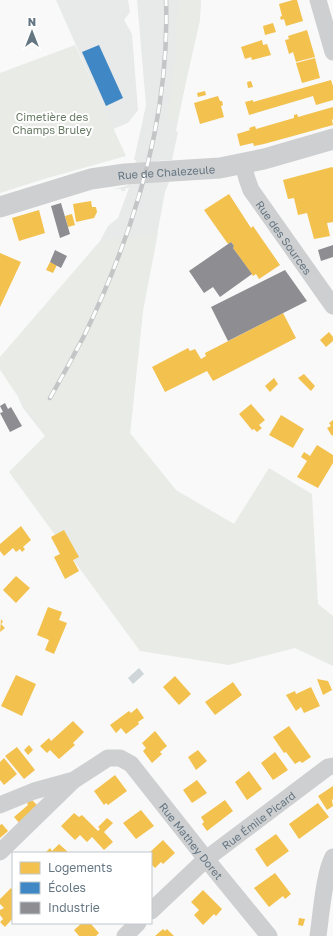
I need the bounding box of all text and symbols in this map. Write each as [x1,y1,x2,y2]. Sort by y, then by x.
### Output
north arrow [12,12,52,52]
text: N [28,15,36,28]
park label: Cimetière des Champs Bruley [12,110,92,136]
street label: Rue de Chalezeule [117,162,216,182]
street label: Rue des Sources [254,198,315,277]
street label: Rue Émile Picard [219,788,297,851]
street label: Rue Mathey Doret [157,800,226,882]
legend [12,852,152,924]
text: Logements [48,860,112,875]
text: Écoles [48,880,86,895]
text: Industrie [48,900,100,915]

